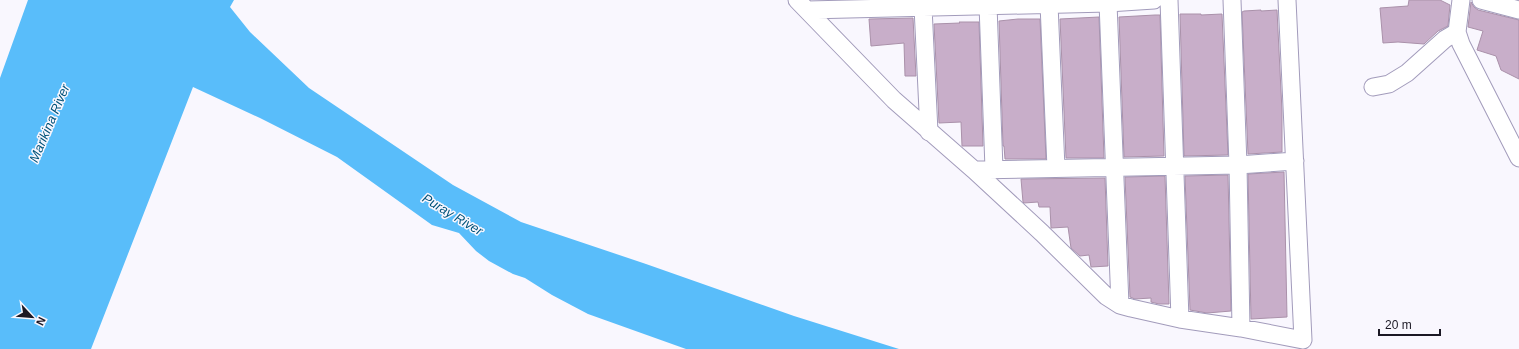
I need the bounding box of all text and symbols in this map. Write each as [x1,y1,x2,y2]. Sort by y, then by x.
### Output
water label: Marikina River [26,81,73,164]
water label: Puray River [420,191,486,239]
north arrow [12,297,52,337]
scale bar [1379,311,1440,337]
text: N [34,315,48,328]
text: 20 m [1385,318,1412,332]

